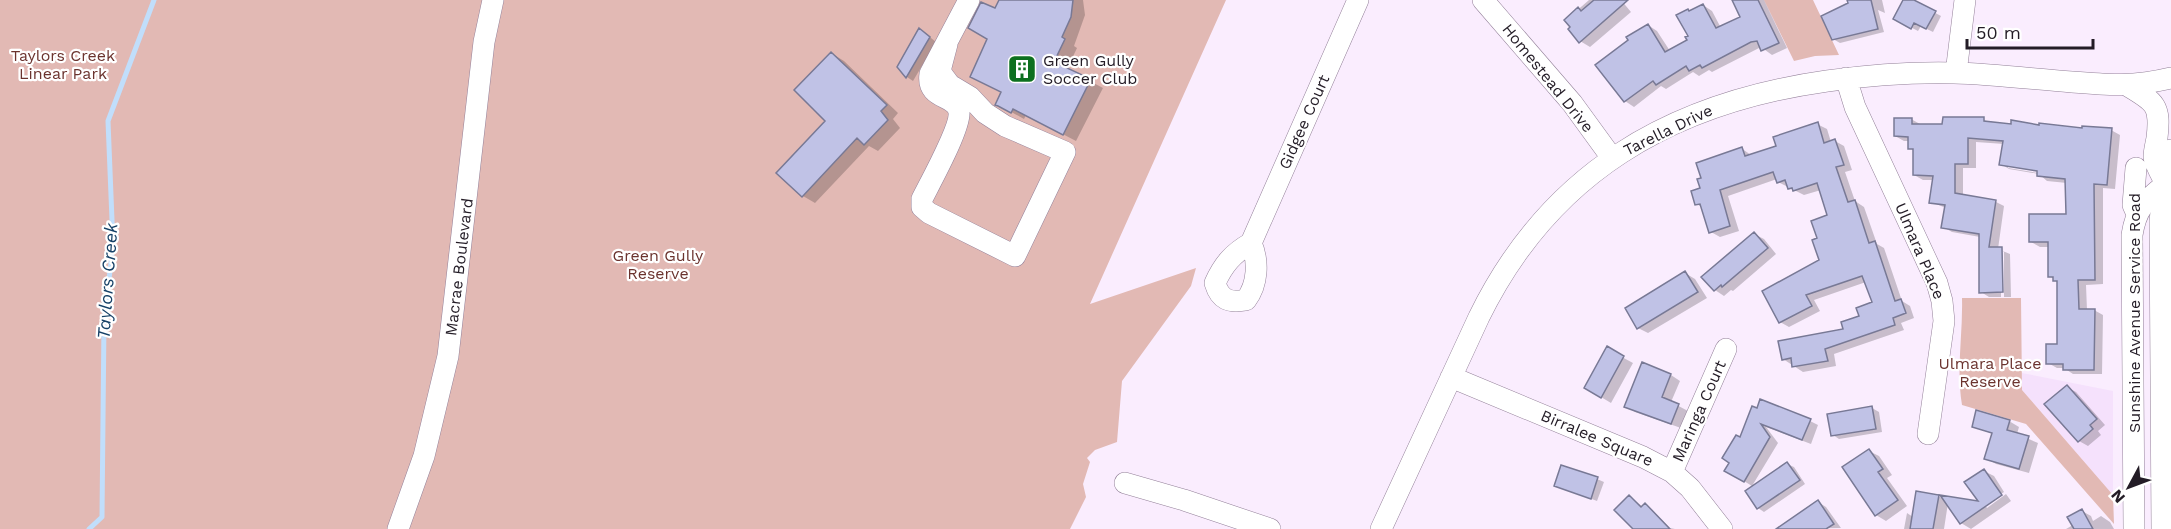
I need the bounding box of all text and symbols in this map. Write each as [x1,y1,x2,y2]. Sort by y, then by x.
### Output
scale bar [1967,12,2093,50]
street label: Homestead Drive [1498,20,1598,136]
text: 50 m [1976,22,2021,43]
park label: Taylors Creek Linear Park [11,46,115,83]
place label: Green Gully Soccer Club [1043,51,1137,88]
building icon: Green Gully Soccer Club [1006,53,1038,85]
street label: Gidgee Court [1275,72,1333,172]
street label: Tarella Drive [1621,100,1715,160]
street label: Sunshine Avenue Service Road [2125,193,2144,433]
street label: Macrae Boulevard [441,197,477,337]
street label: Ulmara Place [1891,200,1949,302]
water label: Taylors Creek [92,221,122,340]
park label: Green Gully Reserve [613,246,704,283]
park label: Ulmara Place Reserve [1939,354,2041,391]
street label: Maringa Court [1668,357,1730,465]
street label: Birralee Square [1538,406,1656,470]
north arrow [2099,457,2159,517]
text: N [2107,486,2129,507]

